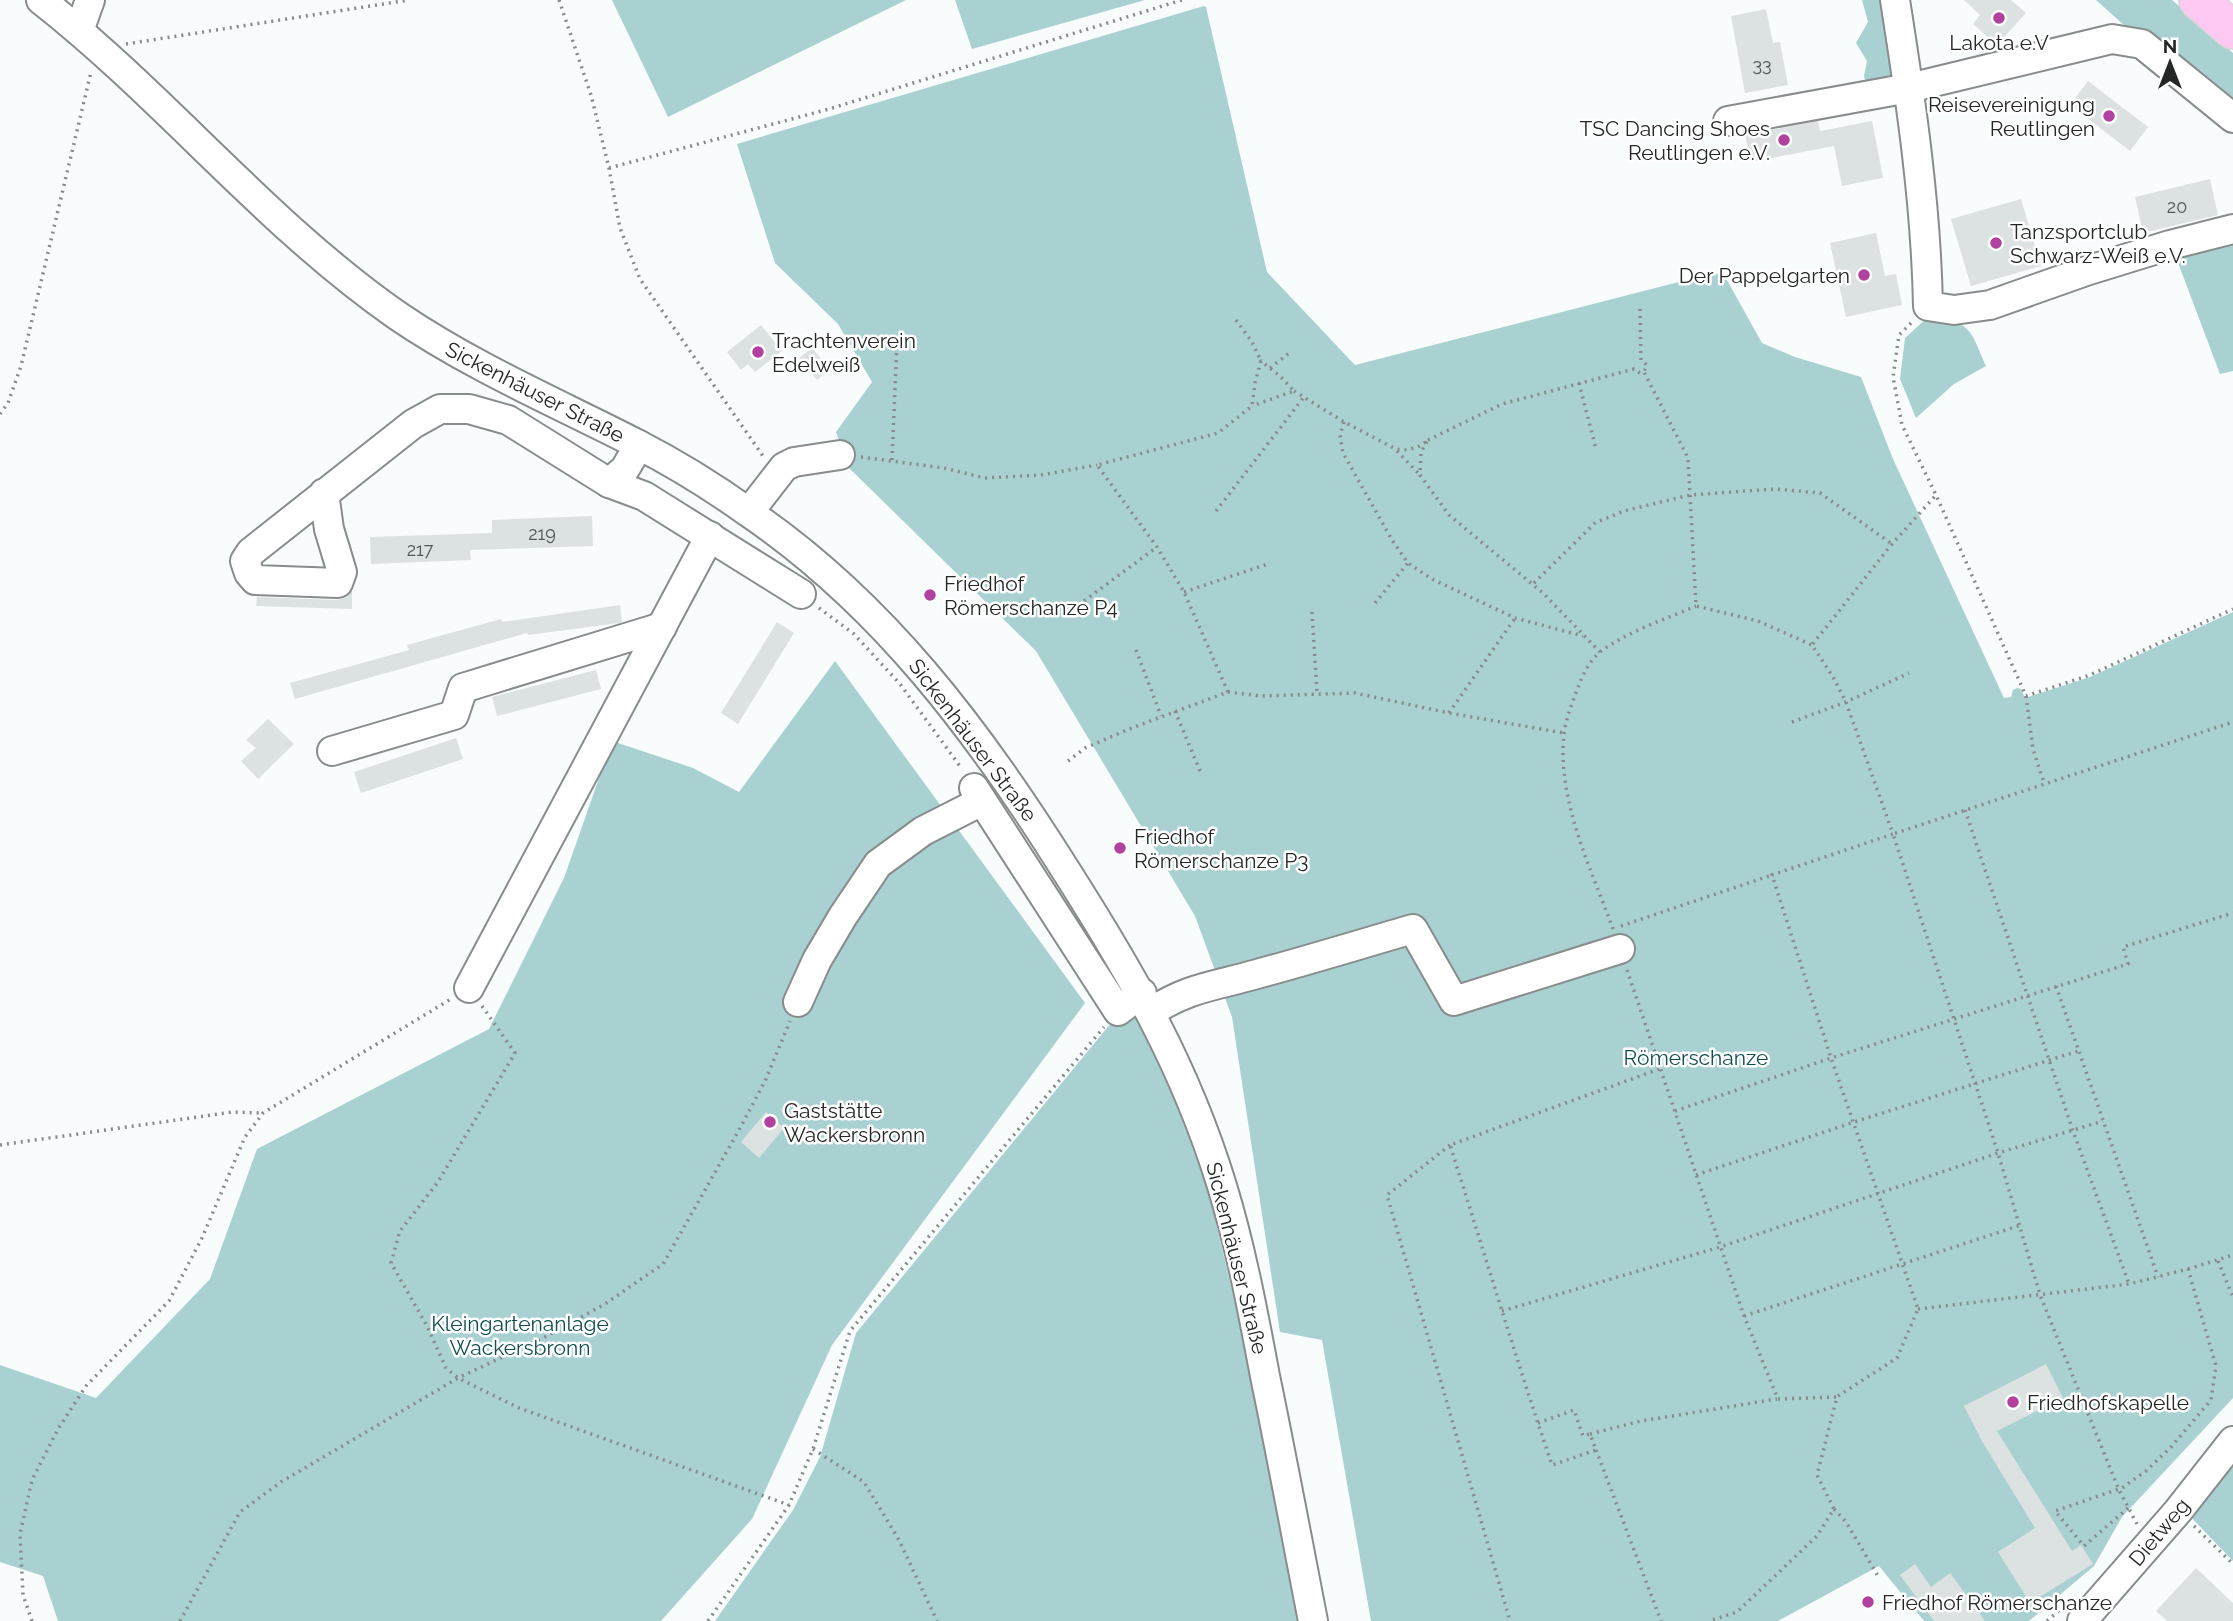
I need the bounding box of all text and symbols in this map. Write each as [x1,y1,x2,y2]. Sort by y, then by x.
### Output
marker: Lakota e.V [1991,10,2007,26]
north arrow [2135,28,2205,98]
place label: Lakota e.V [1949,30,2049,55]
text: N [2163,35,2177,57]
house number: 33 [1752,54,1772,75]
place label: Reisevereinigung Reutlingen [1928,92,2095,141]
marker: Reisevereinigung Reutlingen [2101,108,2117,124]
place label: TSC Dancing Shoes Reutlingen e.V. [1579,116,1770,165]
marker: TSC Dancing Shoes Reutlingen e.V. [1776,132,1792,148]
house number: 20 [2167,196,2187,217]
place label: Tanzsportclub Schwarz-Weiß e.V. [2010,219,2186,268]
marker: Tanzsportclub Schwarz-Weiß e.V. [1988,235,2004,251]
place label: Der Pappelgarten [1679,263,1850,288]
marker: Der Pappelgarten [1856,267,1872,283]
place label: Trachtenverein Edelweiß [772,328,916,377]
street label: Sickenhäuser Straße [442,336,628,448]
marker: Trachtenverein Edelweiß [750,344,766,360]
house number: 219 [528,523,556,544]
house number: 217 [407,539,434,560]
place label: Friedhof Römerschanze P4 [944,571,1118,620]
marker: Friedhof Römerschanze P4 [922,587,938,603]
street label: Sickenhäuser Straße [904,654,1042,826]
place label: Friedhof Römerschanze P3 [1134,824,1309,873]
marker: Friedhof Römerschanze P3 [1112,840,1128,856]
park label: Römerschanze [1624,1045,1768,1070]
place label: Gaststätte Wackersbronn [784,1098,925,1147]
marker: Gaststätte Wackersbronn [762,1114,778,1130]
street label: Sickenhäuser Straße [1201,1159,1273,1357]
park label: Kleingartenanlage Wackersbronn [431,1311,609,1360]
place label: Friedhofskapelle [2027,1390,2189,1415]
marker: Friedhofskapelle [2005,1394,2021,1410]
street label: Dietweg [2123,1493,2195,1571]
place label: Friedhof Römerschanze [1882,1590,2112,1615]
marker: Friedhof Römerschanze [1860,1594,1876,1610]

